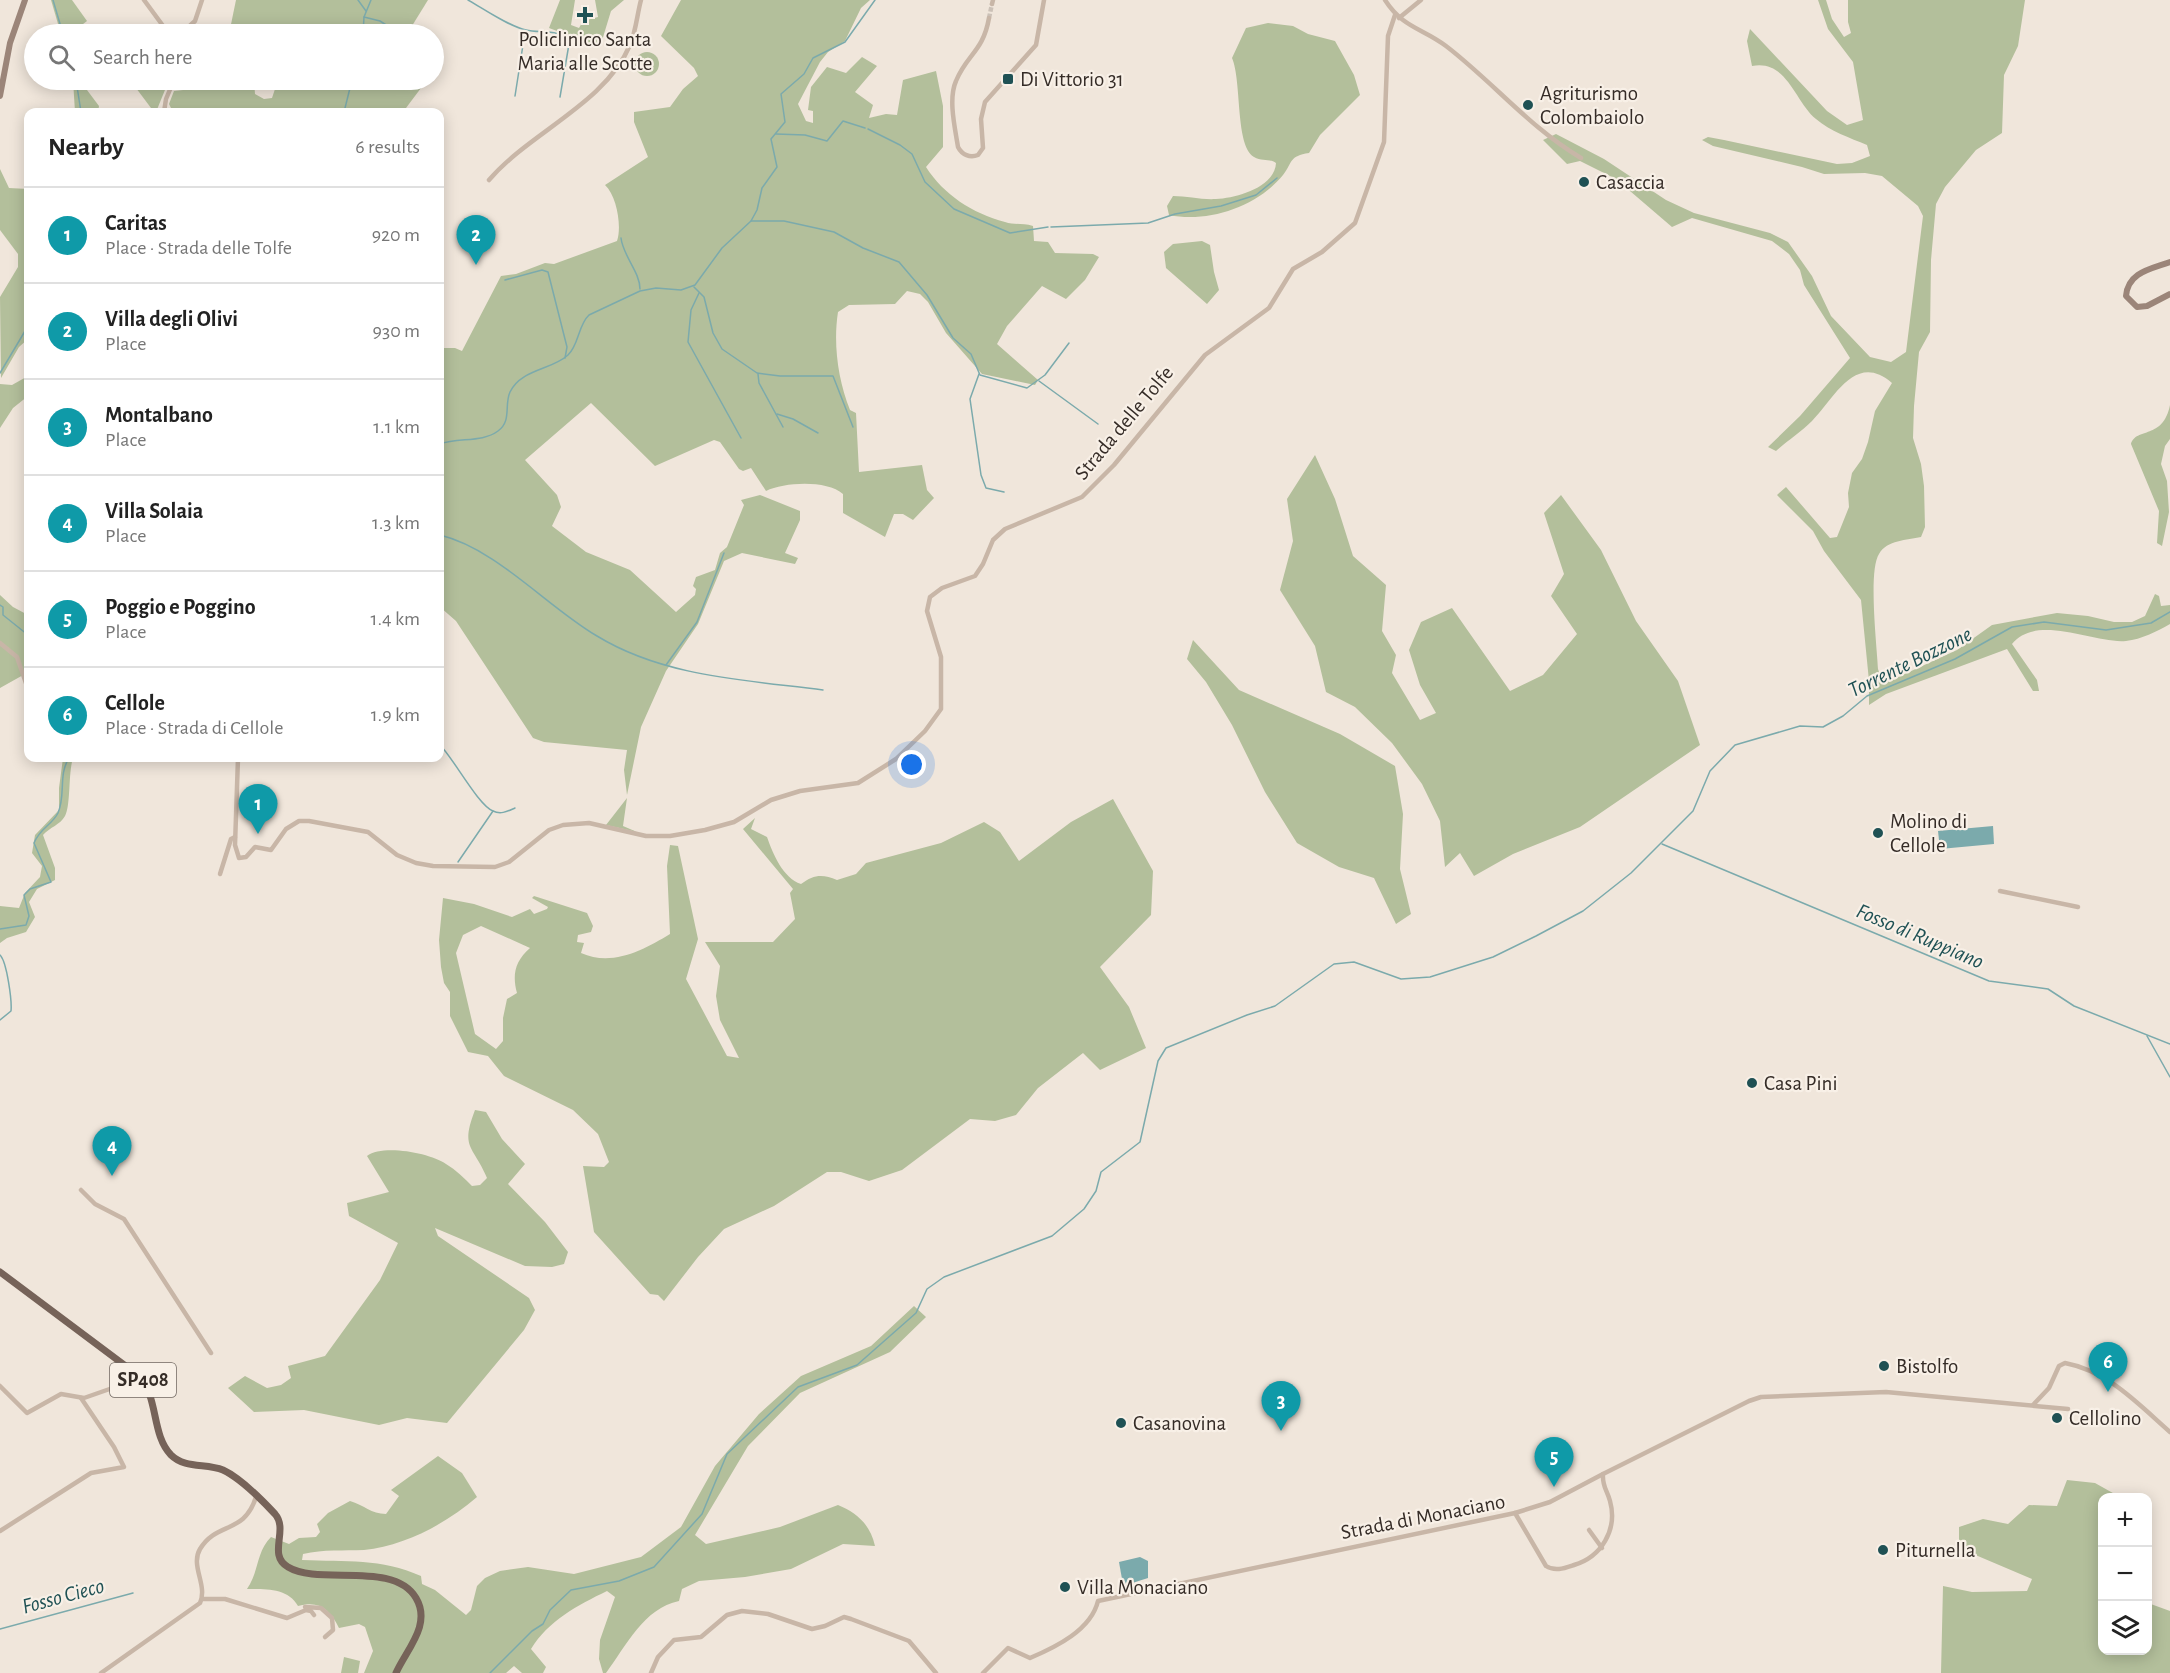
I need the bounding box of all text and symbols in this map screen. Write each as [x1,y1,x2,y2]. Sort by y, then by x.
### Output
marker: Policlinico Santa Maria alle Scotte [576,6,594,24]
search box [24,24,444,90]
place label: Policlinico Santa Maria alle Scotte [518,29,652,74]
icon: search [45,41,78,74]
text: Search here [93,46,192,68]
place label: Di Vittorio 31 [1020,69,1124,90]
marker: Di Vittorio 31 [1001,72,1015,86]
place label: Agriturismo Colombaiolo [1540,83,1644,128]
marker: Agriturismo Colombaiolo [1521,98,1535,112]
text: Nearby [48,134,124,160]
text: 6 results [355,137,420,157]
place label: Casaccia [1596,172,1665,193]
marker: Casaccia [1577,175,1591,189]
text: Caritas [105,212,167,234]
pin: 2 [456,216,496,265]
text: 1 [64,225,71,245]
text: 920 m [372,225,420,245]
text: Place · Strada delle Tolfe [105,238,292,258]
text: Villa degli Olivi [105,308,238,330]
text: 2 [63,321,72,341]
text: 930 m [373,321,420,341]
text: Place [105,334,146,354]
street label: Strada delle Tolfe [1071,362,1177,484]
text: Montalbano [105,404,213,426]
text: 3 [63,417,72,437]
text: 1.1 km [373,417,420,437]
text: Place [105,430,146,450]
text: Villa Solaia [105,500,203,522]
text: 4 [62,513,73,533]
text: 1.3 km [372,513,420,533]
text: Place [105,526,146,546]
text: Poggio e Poggino [105,596,256,618]
text: 5 [63,609,72,629]
text: 1.4 km [371,609,420,629]
text: Place [105,622,146,642]
water label: Torrente Bozzone [1845,623,1975,701]
text: Cellole [105,692,165,714]
text: 6 [63,705,72,725]
text: 1.9 km [371,705,420,725]
text: Place · Strada di Cellole [105,718,283,738]
your location [897,750,926,779]
pin: 1 [238,784,278,834]
place label: Molino di Cellole [1890,811,1967,856]
marker: Molino di Cellole [1871,826,1885,840]
water label: Fosso di Ruppiano [1853,899,1987,974]
place label: Casa Pini [1764,1073,1837,1094]
marker: Casa Pini [1745,1076,1759,1090]
pin: 4 [92,1126,132,1176]
pin: 6 [2088,1342,2128,1392]
place label: Bistolfo [1896,1356,1958,1377]
marker: Bistolfo [1877,1359,1891,1373]
road number: SP408 [110,1363,176,1397]
pin: 3 [1262,1382,1300,1431]
place label: Cellolino [2069,1408,2141,1429]
marker: Cellolino [2050,1411,2064,1425]
place label: Casanovina [1133,1413,1227,1434]
marker: Casanovina [1114,1416,1128,1430]
pin: 5 [1534,1438,1574,1487]
street label: Strada di Monaciano [1339,1491,1507,1543]
map controls [2098,1493,2152,1655]
button: + [2098,1493,2152,1547]
place label: Piturnella [1895,1540,1976,1561]
marker: Piturnella [1876,1543,1890,1557]
button: − [2098,1547,2152,1601]
water label: Fosso Cieco [19,1574,107,1618]
place label: Villa Monaciano [1077,1577,1208,1598]
marker: Villa Monaciano [1058,1580,1072,1594]
button: layers [2098,1601,2152,1655]

